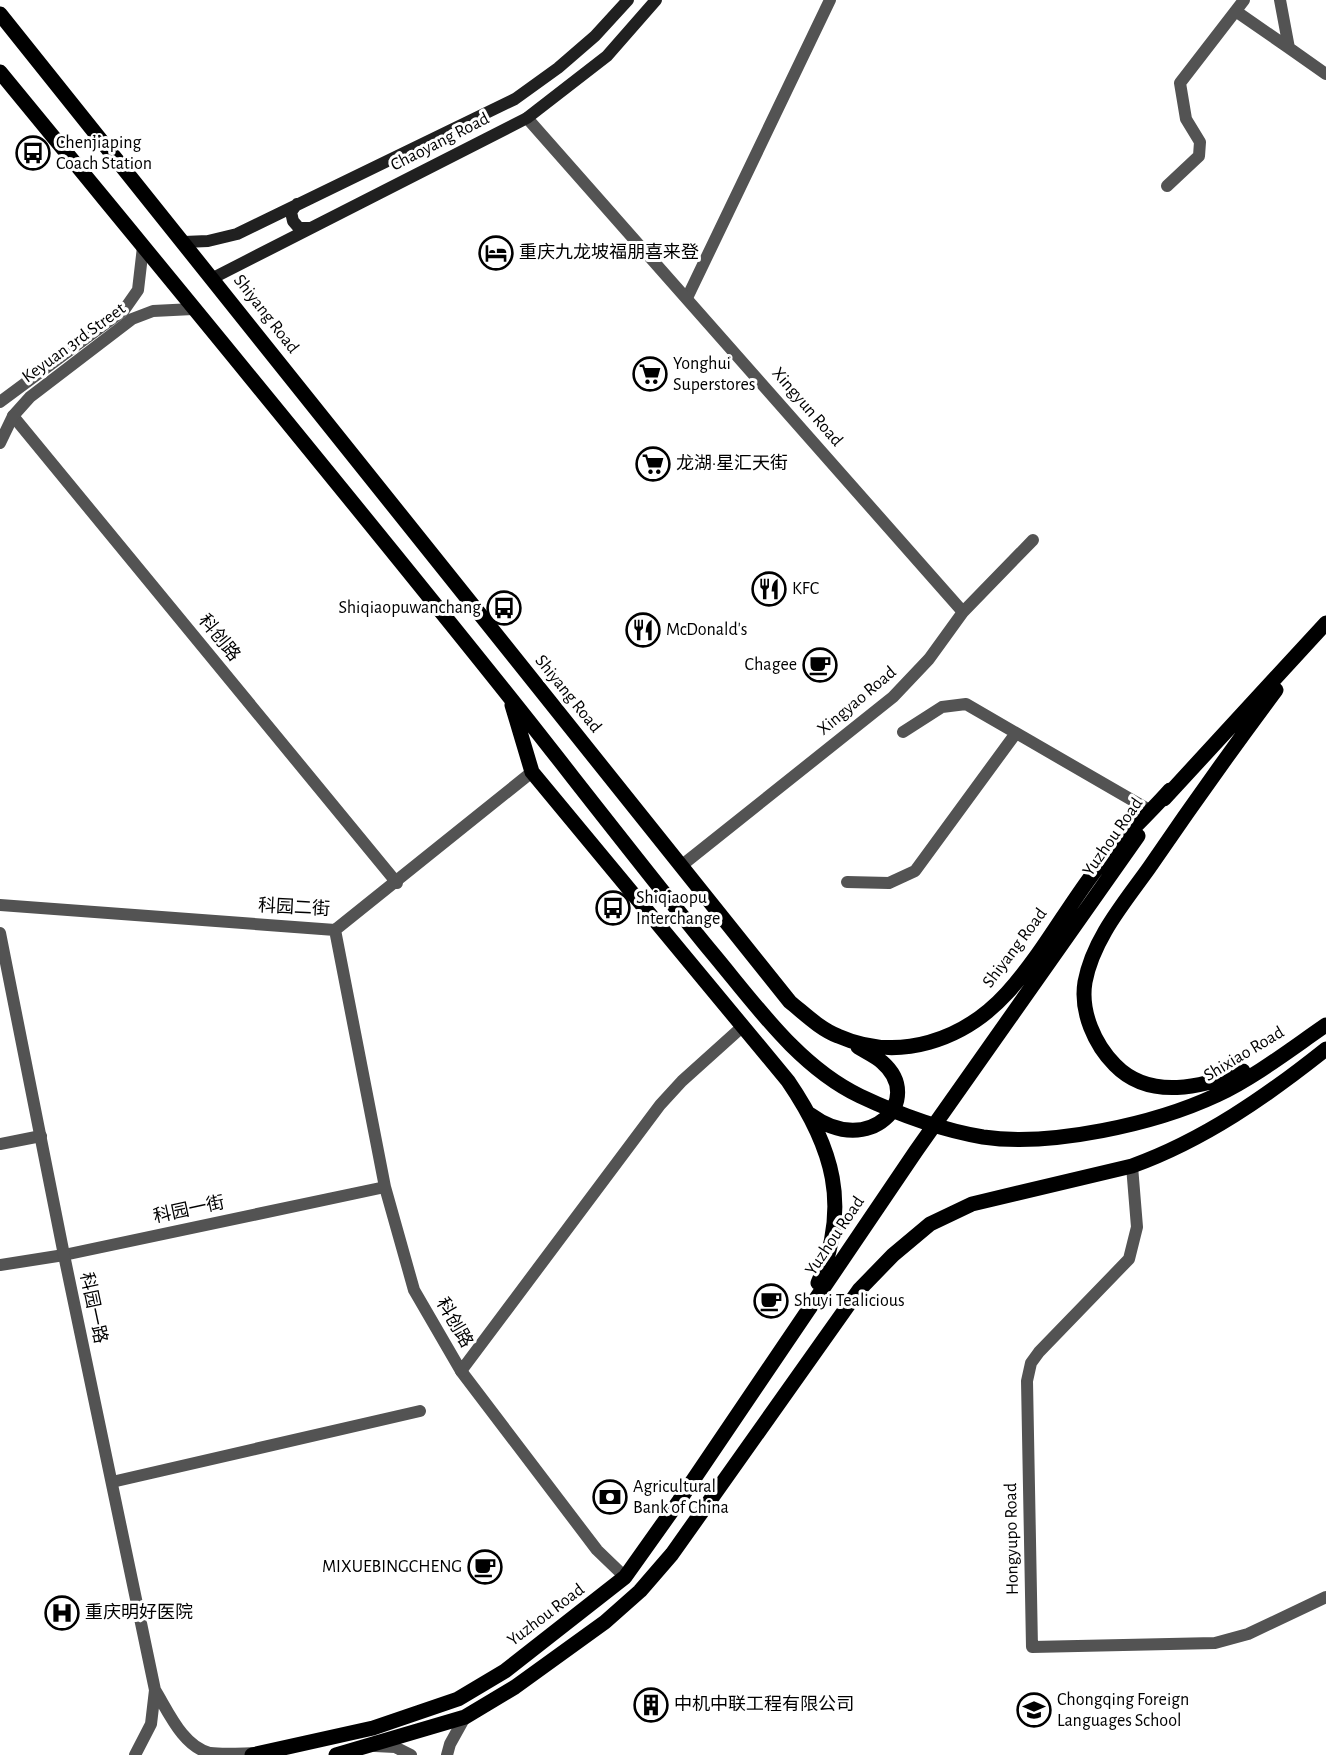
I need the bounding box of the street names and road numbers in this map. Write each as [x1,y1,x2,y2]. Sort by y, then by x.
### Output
street label: Chaoyang Road [388,109,492,175]
street label: Shiyang Road [230,271,302,357]
street label: Keyuan 3rd Street [19,299,129,386]
street label: Xingyun Road [768,364,846,450]
street label: 科创路 [195,610,245,665]
street label: Shiyang Road [531,652,605,736]
street label: Xingyao Road [814,663,900,739]
street label: Yuzhou Road [1079,795,1147,879]
street label: 科园二街 [258,895,331,919]
street label: Shiyang Road [979,905,1051,991]
street label: Shixiao Road [1201,1023,1287,1085]
street label: 科园一街 [151,1192,226,1226]
street label: Yuzhou Road [802,1193,868,1279]
street label: 科园一路 [77,1270,111,1345]
street label: 科创路 [433,1294,477,1351]
street label: Hongyupo Road [1002,1483,1022,1595]
street label: Yuzhou Road [504,1580,588,1650]

